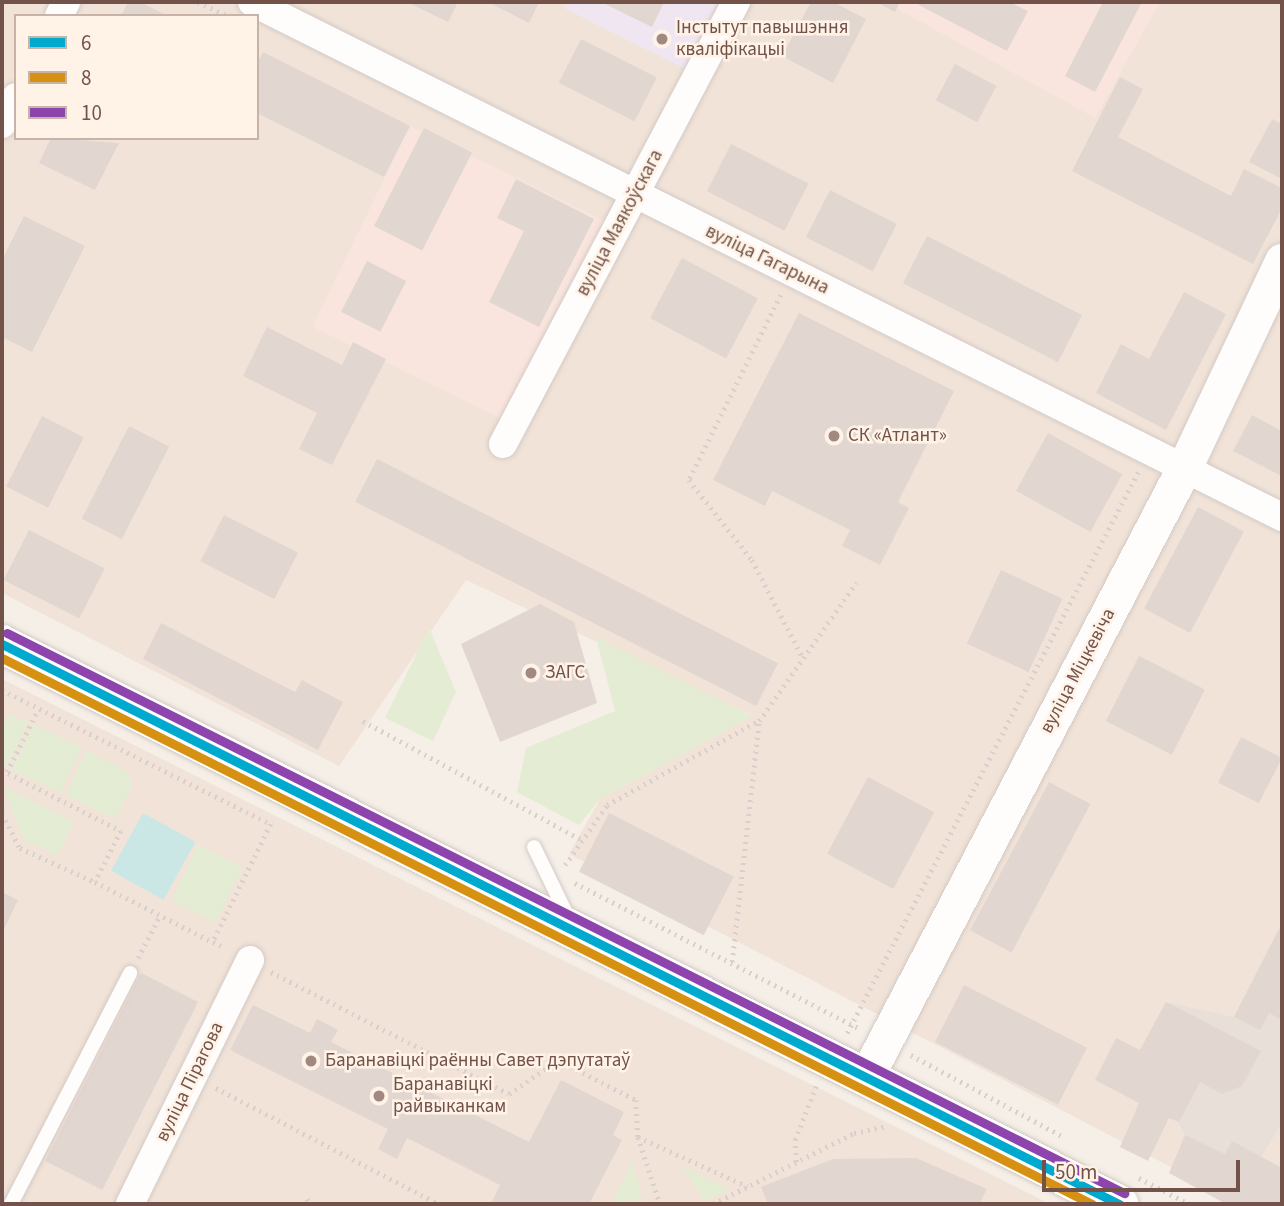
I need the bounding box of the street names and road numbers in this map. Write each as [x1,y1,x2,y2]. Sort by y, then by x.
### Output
street label: вуліца Маякоўскага [572,146,668,300]
street label: вуліца Гагарына [701,220,833,300]
street label: вуліца Міцкевіча [1035,605,1121,737]
street label: вуліца Пірагова [151,1018,229,1146]

